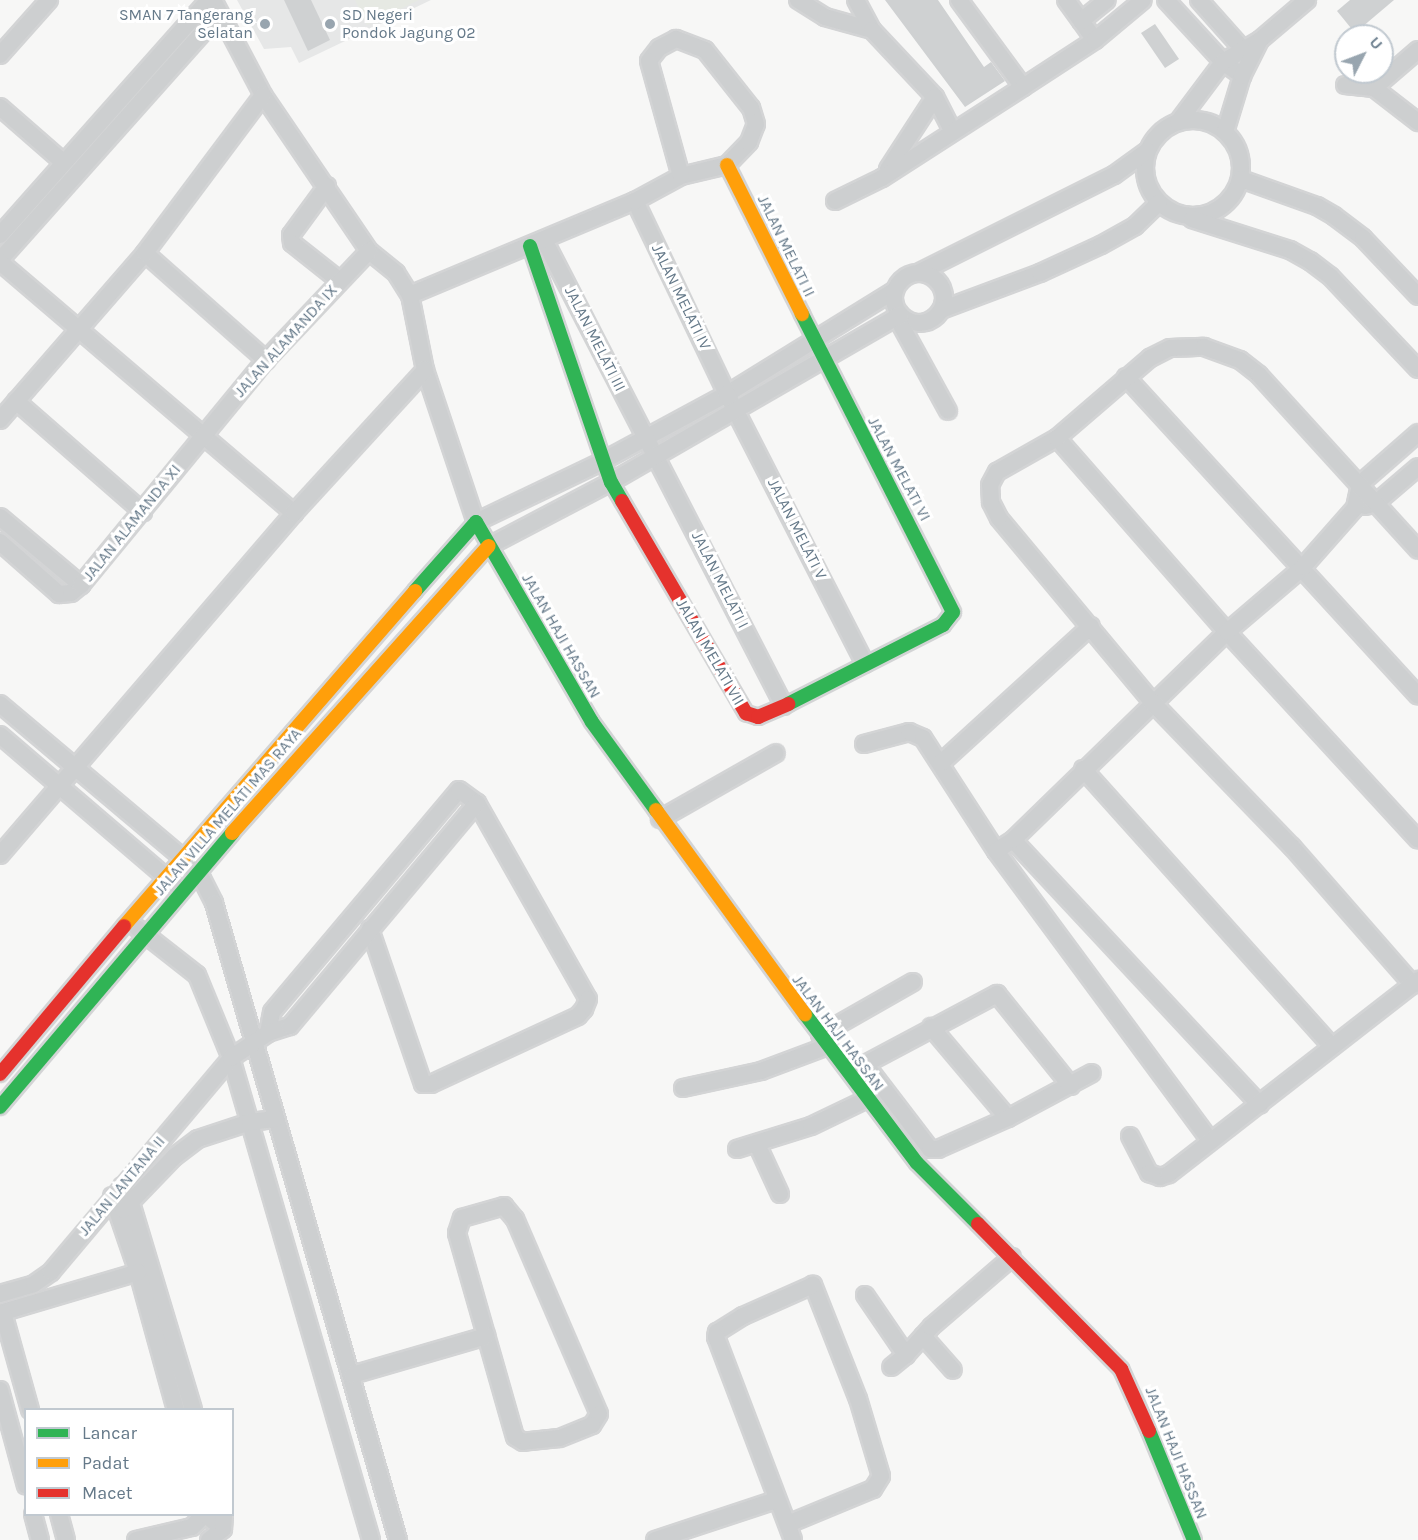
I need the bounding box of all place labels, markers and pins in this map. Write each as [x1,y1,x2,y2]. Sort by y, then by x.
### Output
place label: SMAN 7 Tangerang Selatan [119,5,253,43]
place label: SD Negeri Pondok Jagung 02 [342,5,476,43]
marker: SMAN 7 Tangerang Selatan [258,17,272,31]
marker: SD Negeri Pondok Jagung 02 [323,17,337,31]

